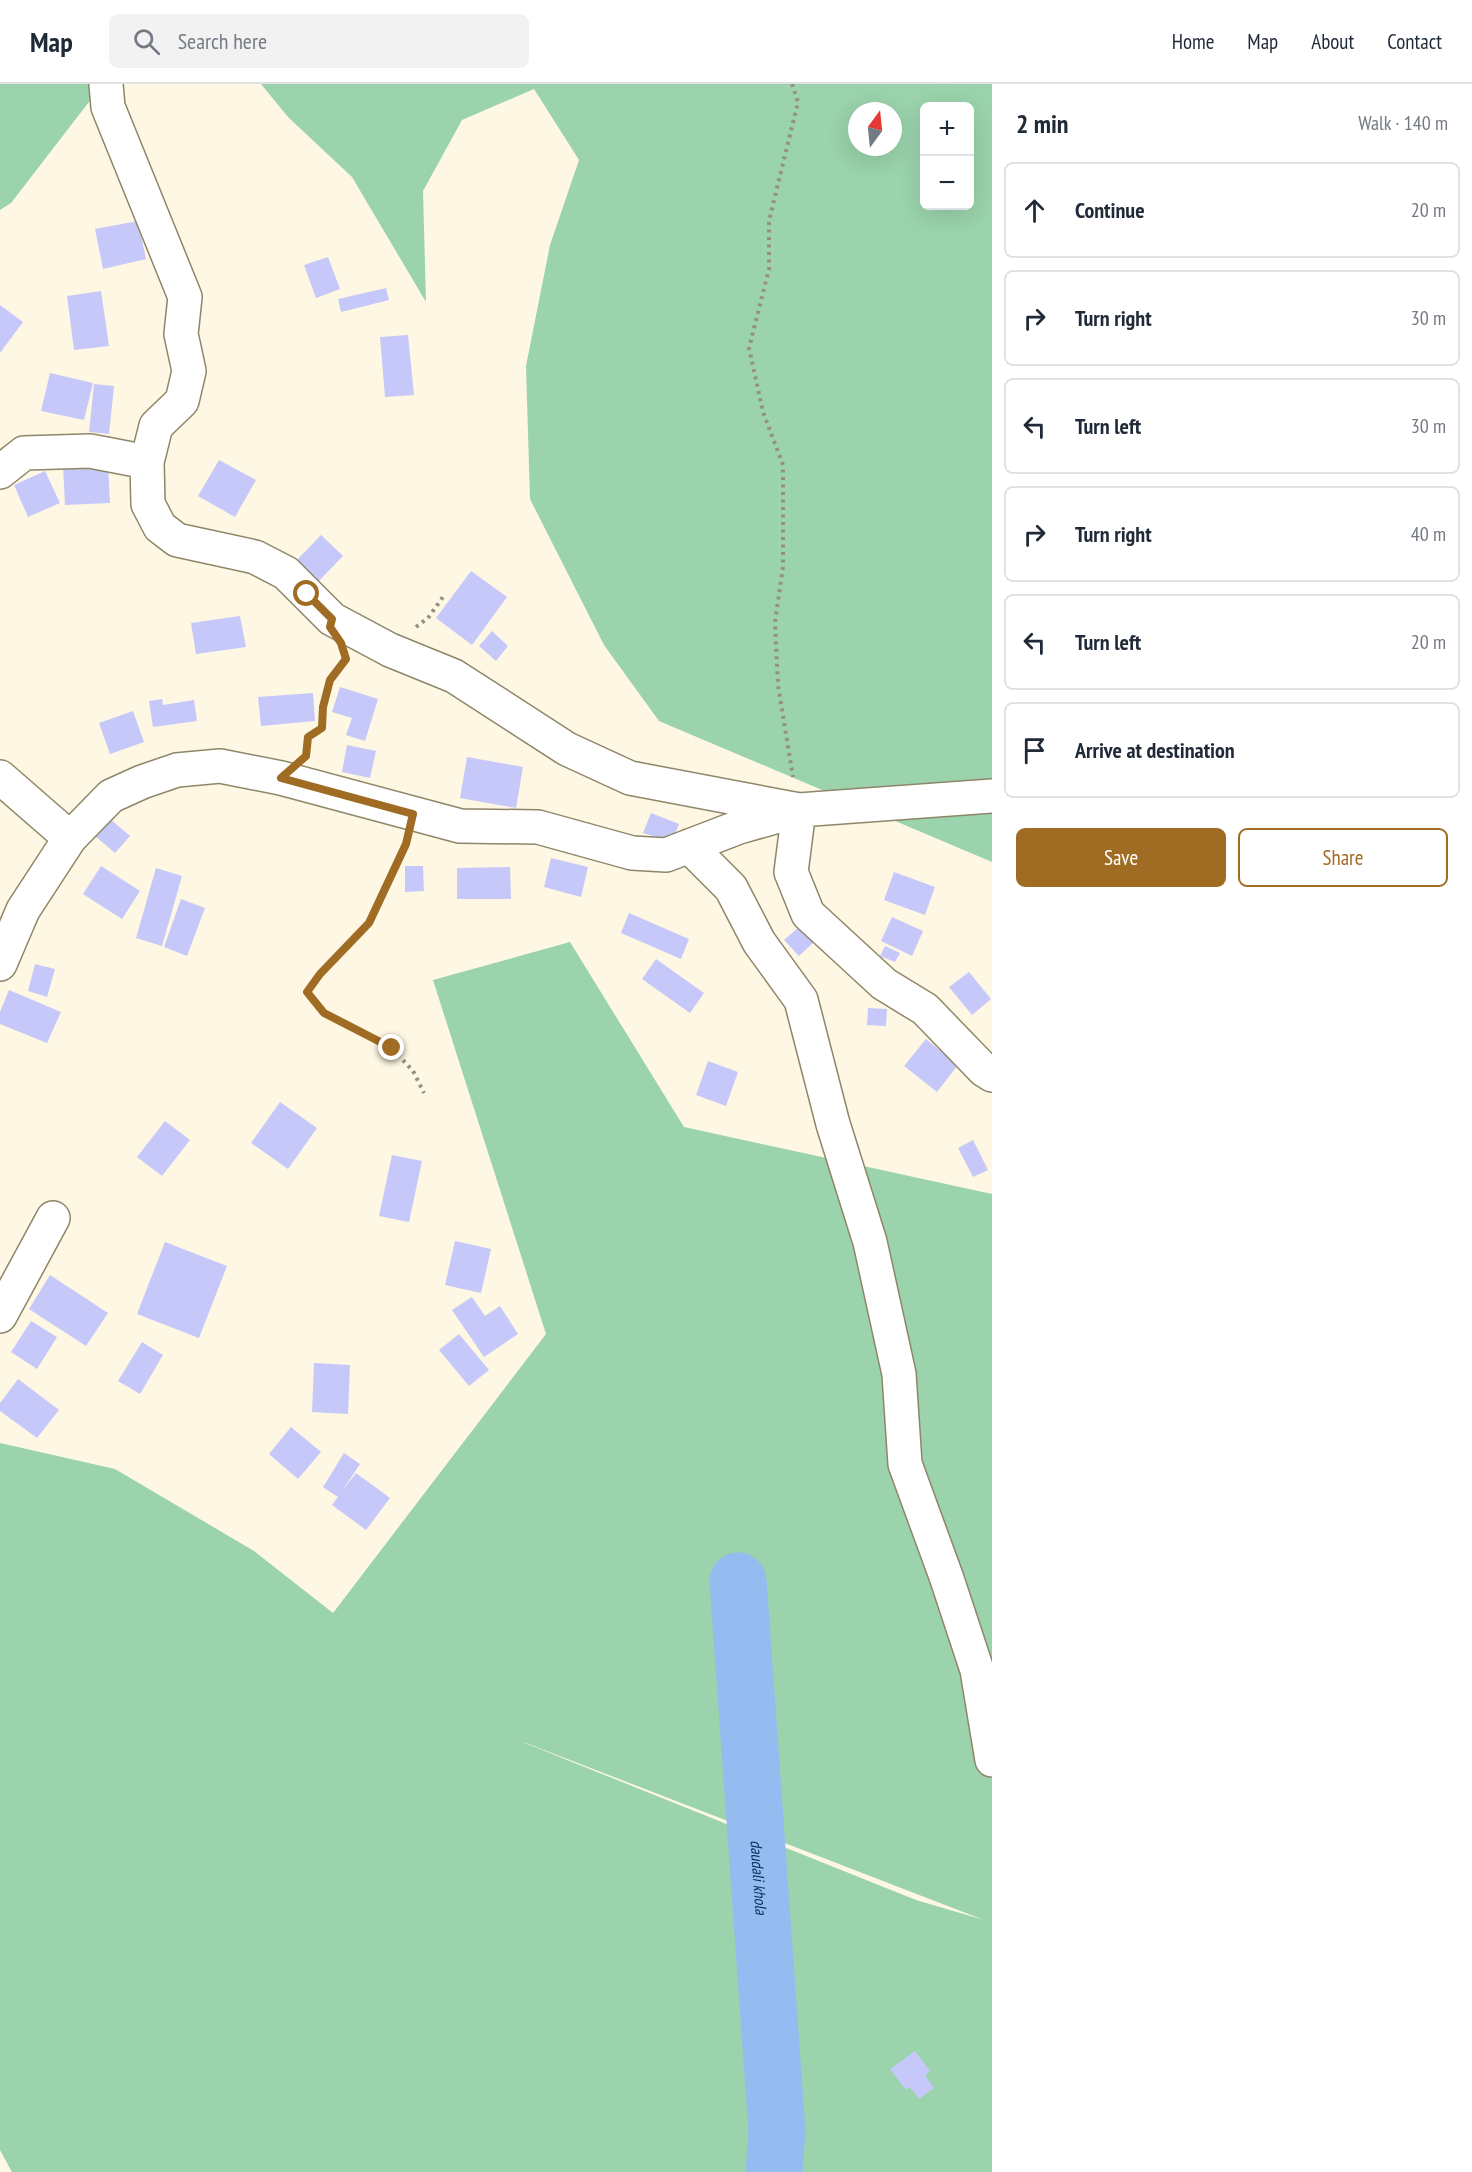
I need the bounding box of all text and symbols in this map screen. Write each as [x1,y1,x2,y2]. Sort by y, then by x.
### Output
search box [109,14,529,68]
text: Map [30,23,73,60]
icon: search [130,25,163,58]
text: Search here [178,27,267,55]
text: Home [1172,28,1214,55]
text: Map [1247,28,1278,55]
text: About [1311,28,1354,55]
text: Contact [1387,28,1442,55]
north arrow [848,102,902,156]
map controls [920,102,974,210]
button: + [920,102,974,156]
text: 2 min [1016,107,1069,140]
text: Walk · 140 m [1358,110,1448,136]
button: − [920,156,974,210]
icon: ahead [1018,194,1051,227]
text: Continue [1075,196,1145,224]
text: 20 m [1411,197,1446,223]
icon: right [1018,302,1051,335]
text: Turn right [1075,304,1152,332]
text: 30 m [1411,305,1446,331]
icon: left [1018,410,1051,443]
text: Turn left [1075,412,1141,440]
text: 30 m [1411,413,1446,439]
icon: right [1018,518,1051,551]
text: Turn right [1075,520,1152,548]
text: 40 m [1411,521,1446,547]
route start [293,580,319,606]
icon: left [1018,626,1051,659]
text: Turn left [1075,628,1141,656]
text: 20 m [1411,629,1446,655]
icon: arrive [1018,734,1051,767]
text: Arrive at destination [1075,736,1235,764]
button: Save [1016,828,1226,887]
button: Share [1238,828,1448,887]
route end [378,1034,404,1060]
water label: daudali khola [746,1839,772,1917]

